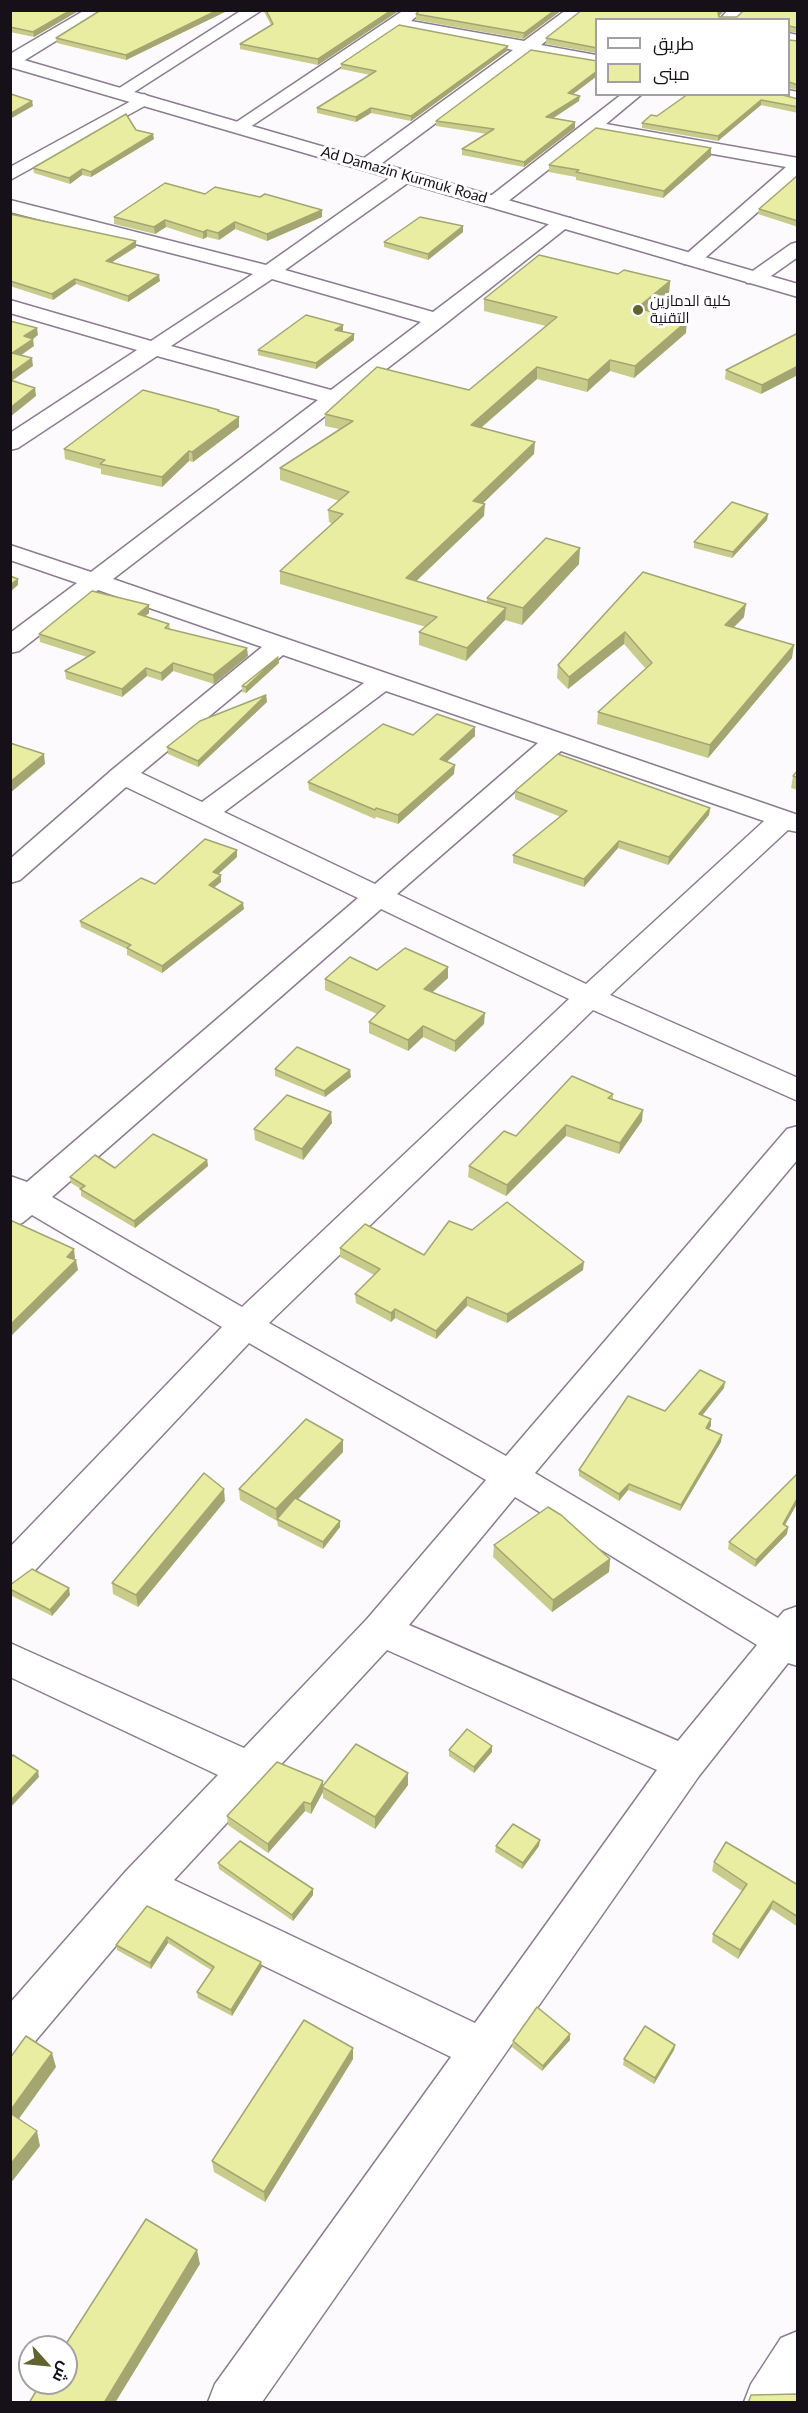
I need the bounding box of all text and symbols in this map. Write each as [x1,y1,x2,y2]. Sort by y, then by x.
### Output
legend [595,18,790,96]
text: طريق [653,32,694,54]
text: مبنى [653,62,690,84]
street label: Ad Damazin Kurmuk Road [319,143,489,207]
place label: كلية الدمازين التقنية [650,292,731,327]
marker: كلية الدمازين التقنية [631,303,645,317]
north arrow [18,2335,78,2395]
text: ش [50,2359,76,2386]

